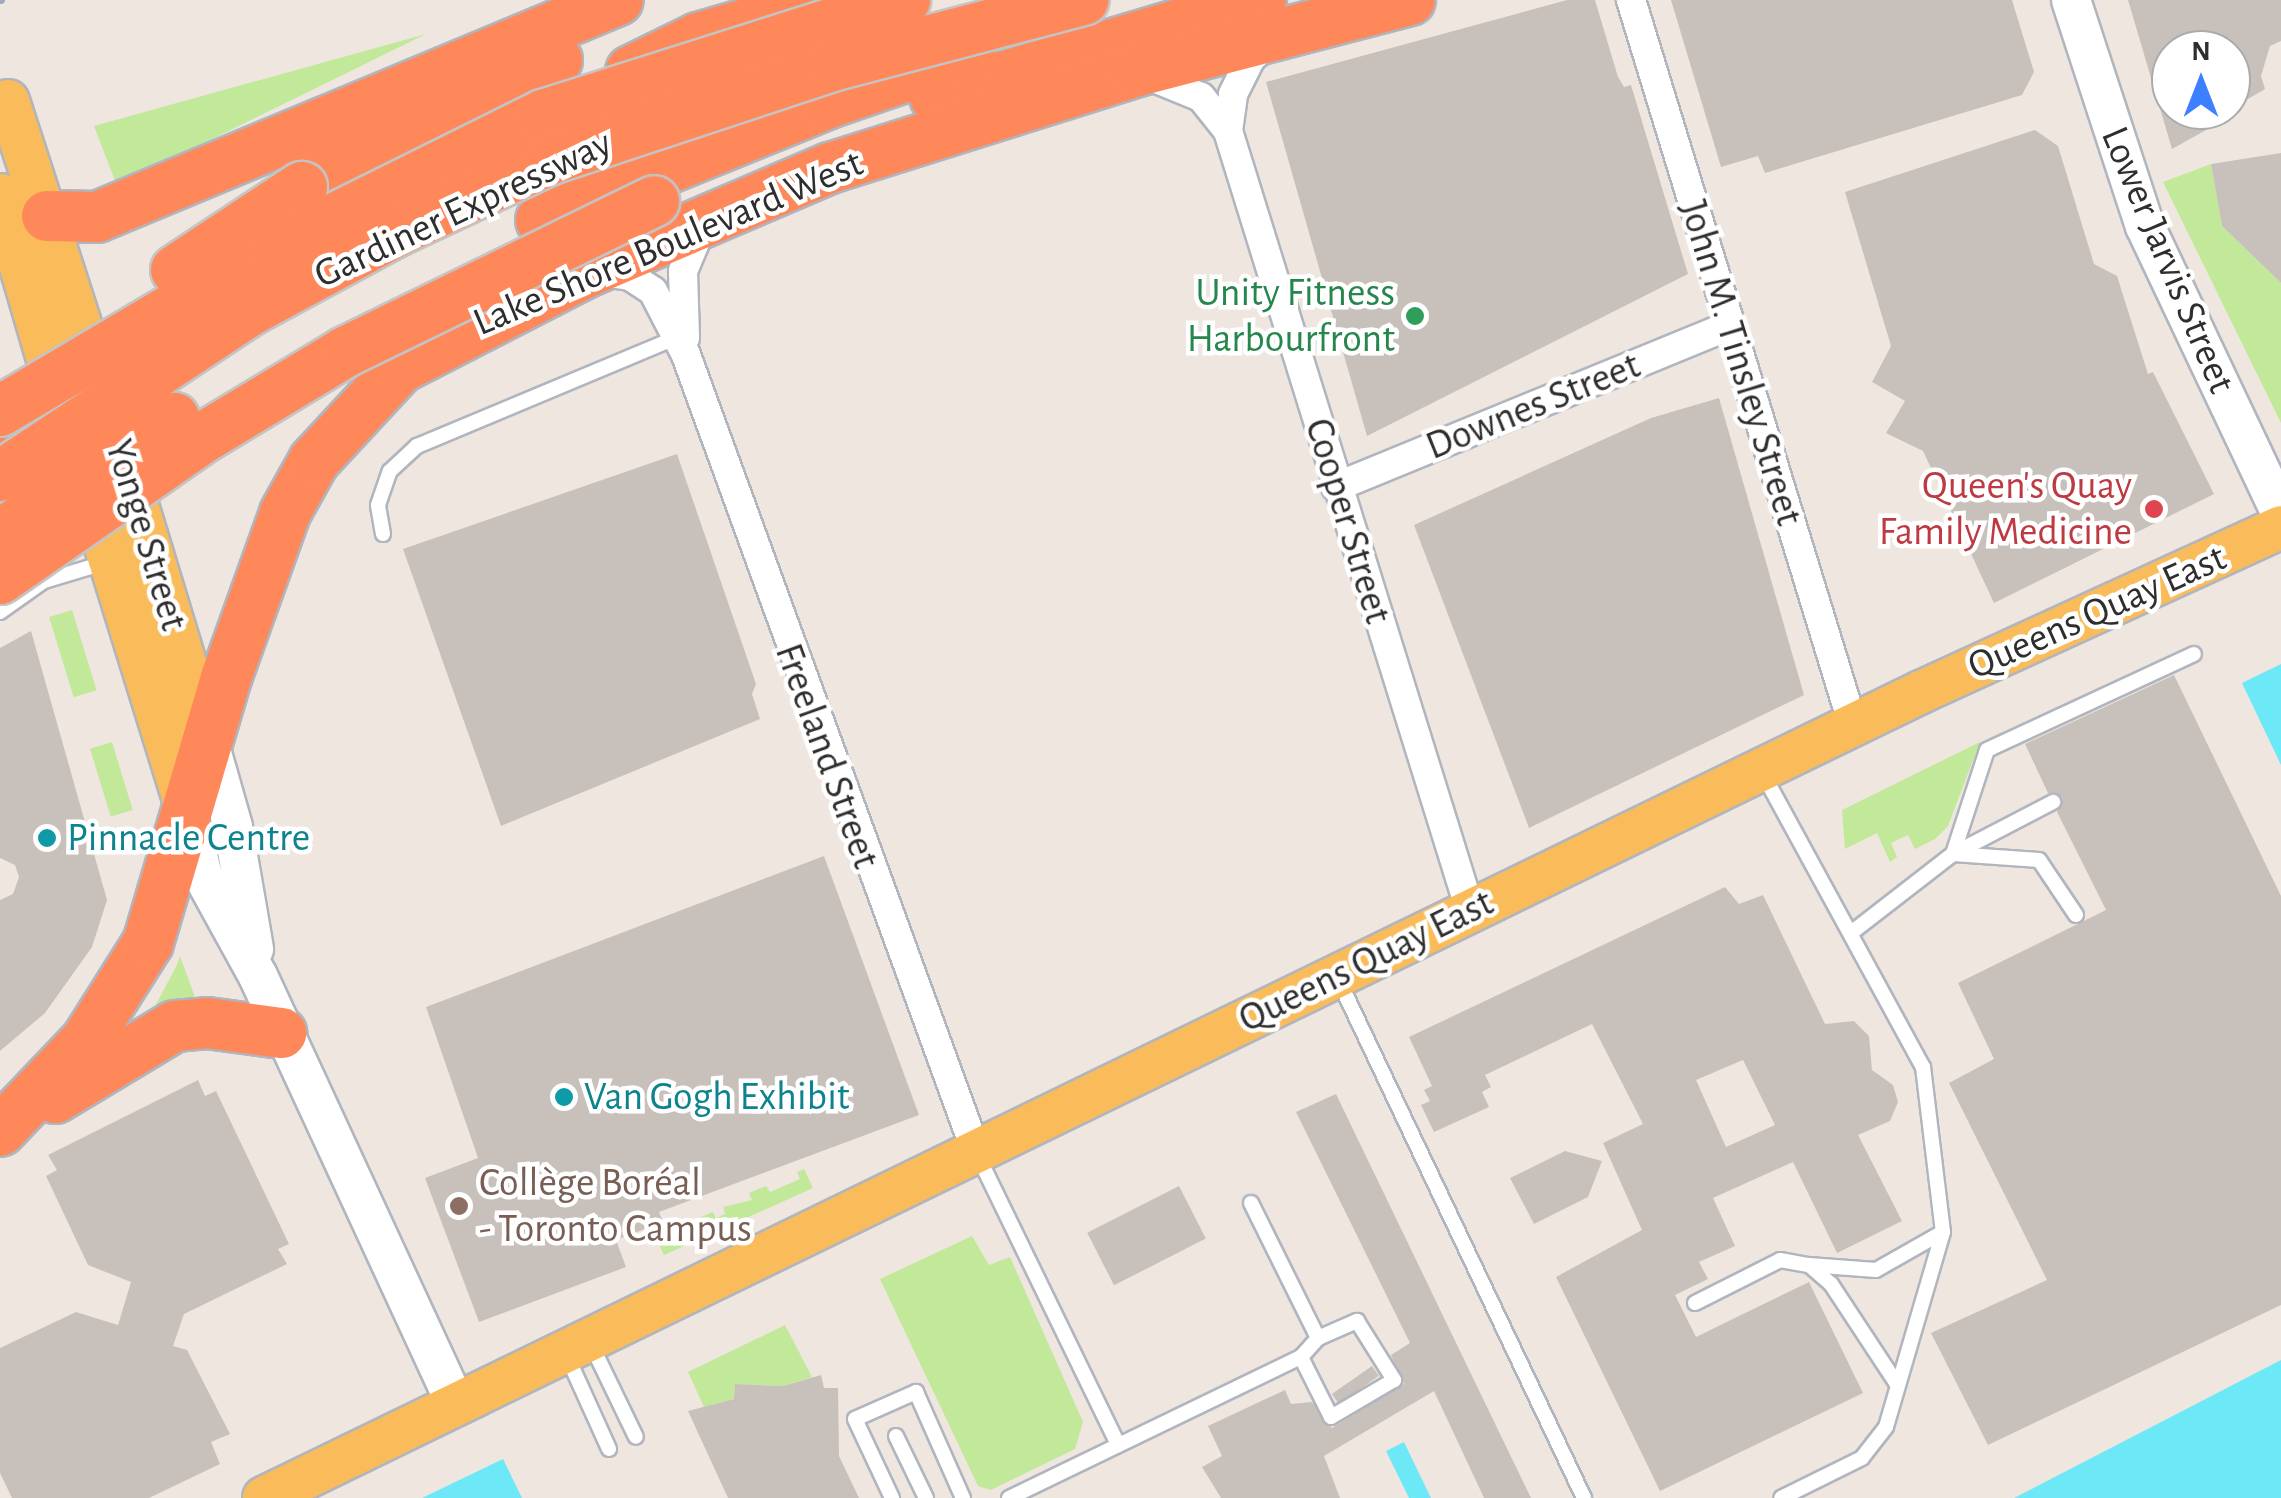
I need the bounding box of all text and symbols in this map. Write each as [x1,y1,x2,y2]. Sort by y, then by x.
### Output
north arrow [2151,30,2251,130]
text: N [2191,38,2211,66]
street label: Gardiner Expressway [307,119,619,299]
street label: Lower Jarvis Street [2090,120,2246,400]
street label: Lake Shore Boulevard West [466,139,870,347]
street label: John M. Tinsley Street [1669,195,1813,531]
place label: Unity Fitness Harbourfront [1187,269,1395,363]
marker: Unity Fitness Harbourfront [1404,305,1426,327]
street label: Downes Street [1419,341,1647,471]
street label: Cooper Street [1294,413,1402,629]
street label: Yonge Street [94,434,198,636]
place label: Queen's Quay Family Medicine [1879,462,2132,556]
marker: Queen's Quay Family Medicine [2141,496,2167,522]
street label: Queens Quay East [1961,534,2233,690]
street label: Freeland Street [764,637,890,875]
place label: Pinnacle Centre [67,814,310,862]
marker: Pinnacle Centre [36,827,58,849]
street label: Queens Quay East [1231,879,1501,1043]
place label: Van Gogh Exhibit [584,1073,850,1121]
marker: Van Gogh Exhibit [553,1086,575,1108]
place label: Collège Boréal - Toronto Campus [479,1159,752,1253]
marker: Collège Boréal - Toronto Campus [448,1195,470,1217]

